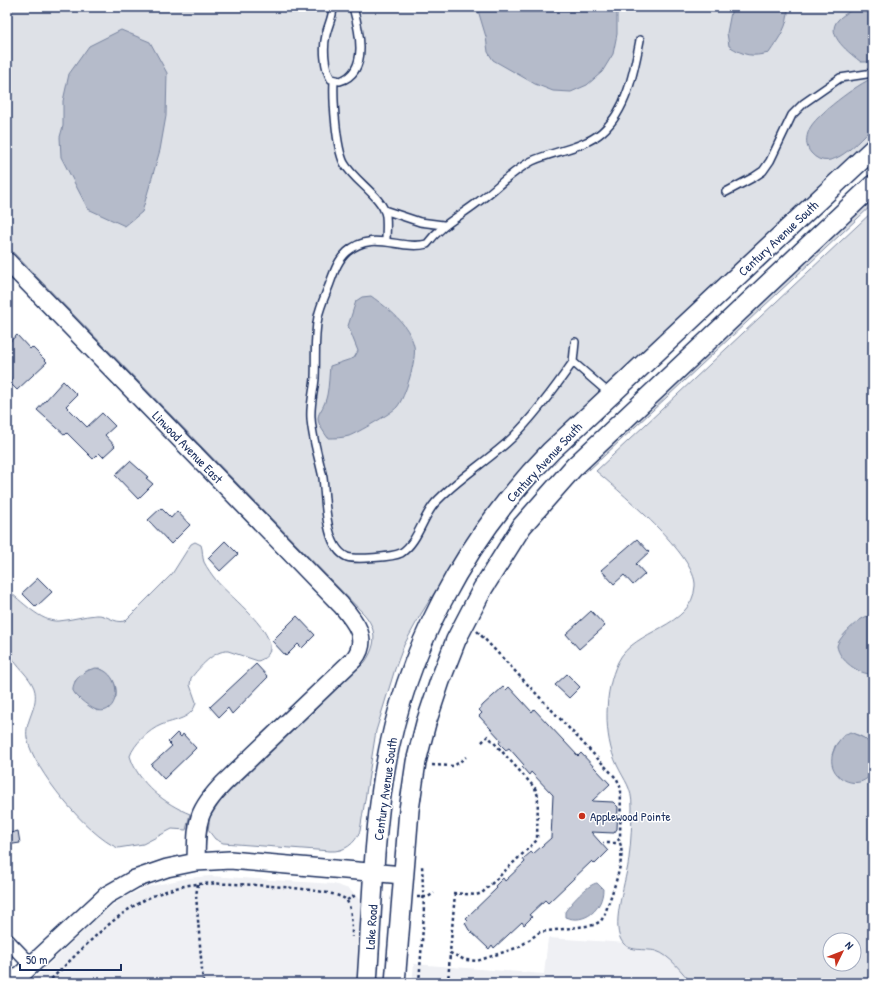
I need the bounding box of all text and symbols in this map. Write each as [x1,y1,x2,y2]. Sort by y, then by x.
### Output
street label: Century Avenue South [734,196,822,280]
street label: Linwood Avenue East [149,407,228,488]
street label: Century Avenue South [502,418,586,506]
street label: Century Avenue South [369,736,401,842]
place label: Applewood Pointe [590,807,671,825]
marker: Applewood Pointe [577,811,587,821]
street label: Lake Road [360,904,382,950]
north arrow [822,932,862,972]
text: N [842,938,857,952]
scale bar [20,946,121,972]
text: 50 m [26,951,47,968]

